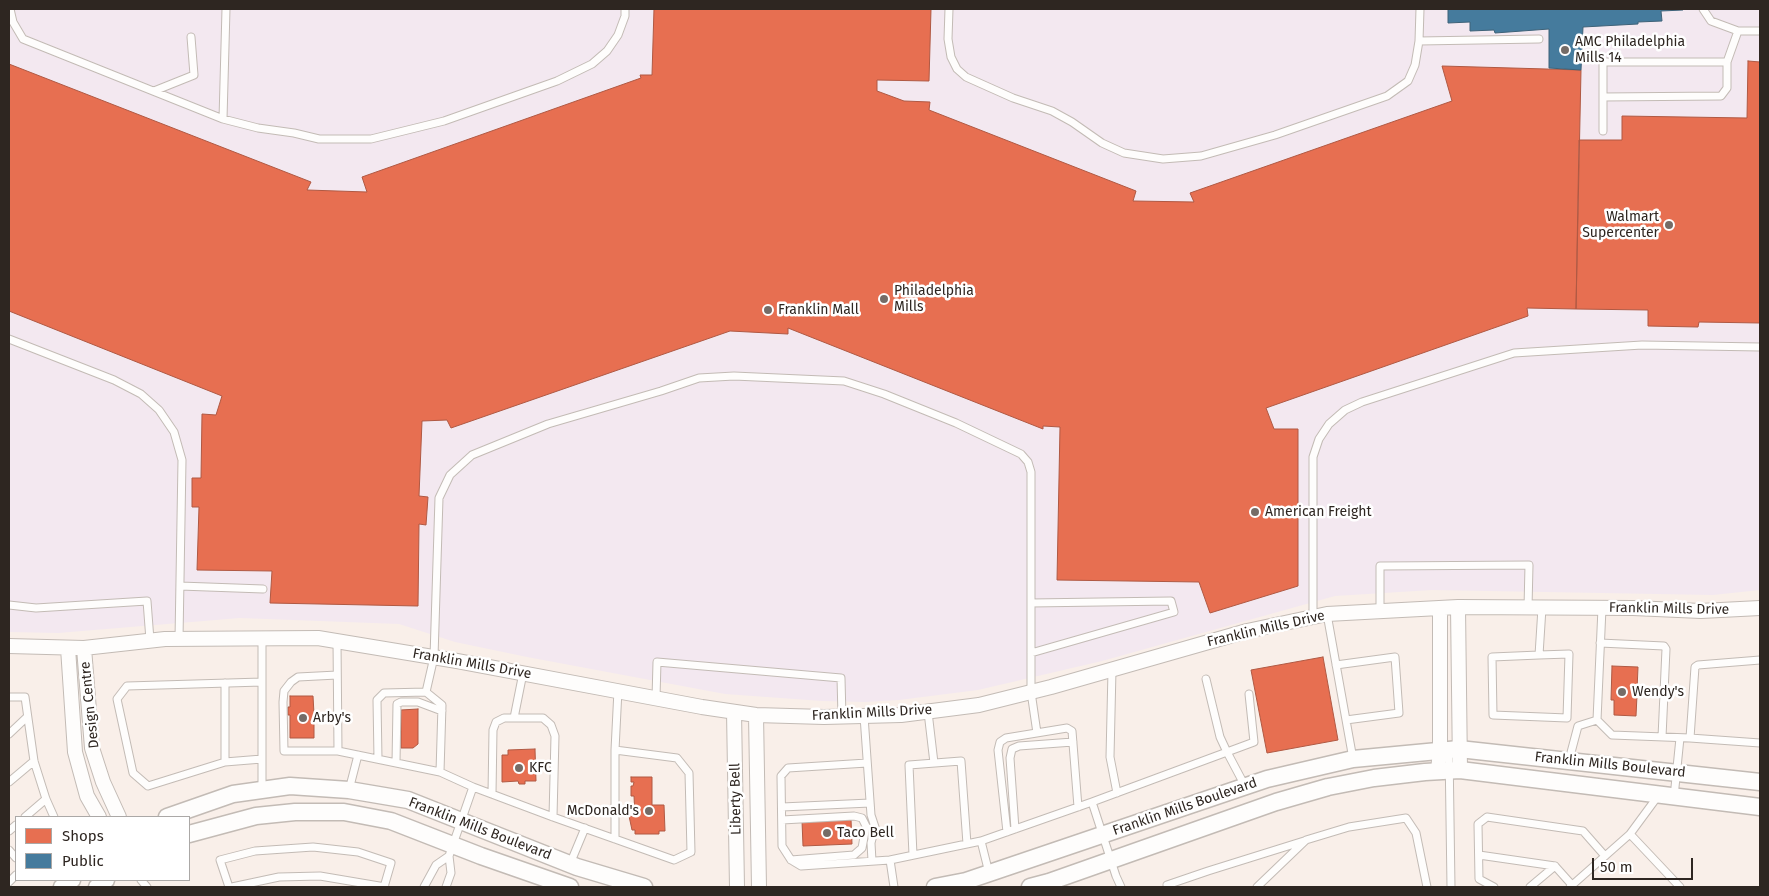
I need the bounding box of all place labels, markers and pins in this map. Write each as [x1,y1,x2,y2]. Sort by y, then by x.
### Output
place label: AMC Philadelphia Mills 14 [1575,34,1685,66]
marker: AMC Philadelphia Mills 14 [1559,44,1571,56]
place label: Walmart Supercenter [1582,209,1659,242]
marker: Walmart Supercenter [1663,219,1675,231]
place label: Philadelphia Mills [894,283,974,316]
marker: Philadelphia Mills [878,293,890,305]
place label: Franklin Mall [778,302,859,318]
marker: Franklin Mall [762,304,774,316]
place label: American Freight [1265,504,1372,520]
marker: American Freight [1249,506,1261,518]
place label: Wendy's [1632,684,1684,700]
marker: Wendy's [1616,686,1628,698]
place label: Arby's [313,710,351,726]
marker: Arby's [297,712,309,724]
place label: KFC [529,760,552,776]
marker: KFC [513,762,525,774]
place label: McDonald's [567,803,639,819]
marker: McDonald's [643,805,655,817]
place label: Taco Bell [837,825,894,841]
marker: Taco Bell [821,827,833,839]

